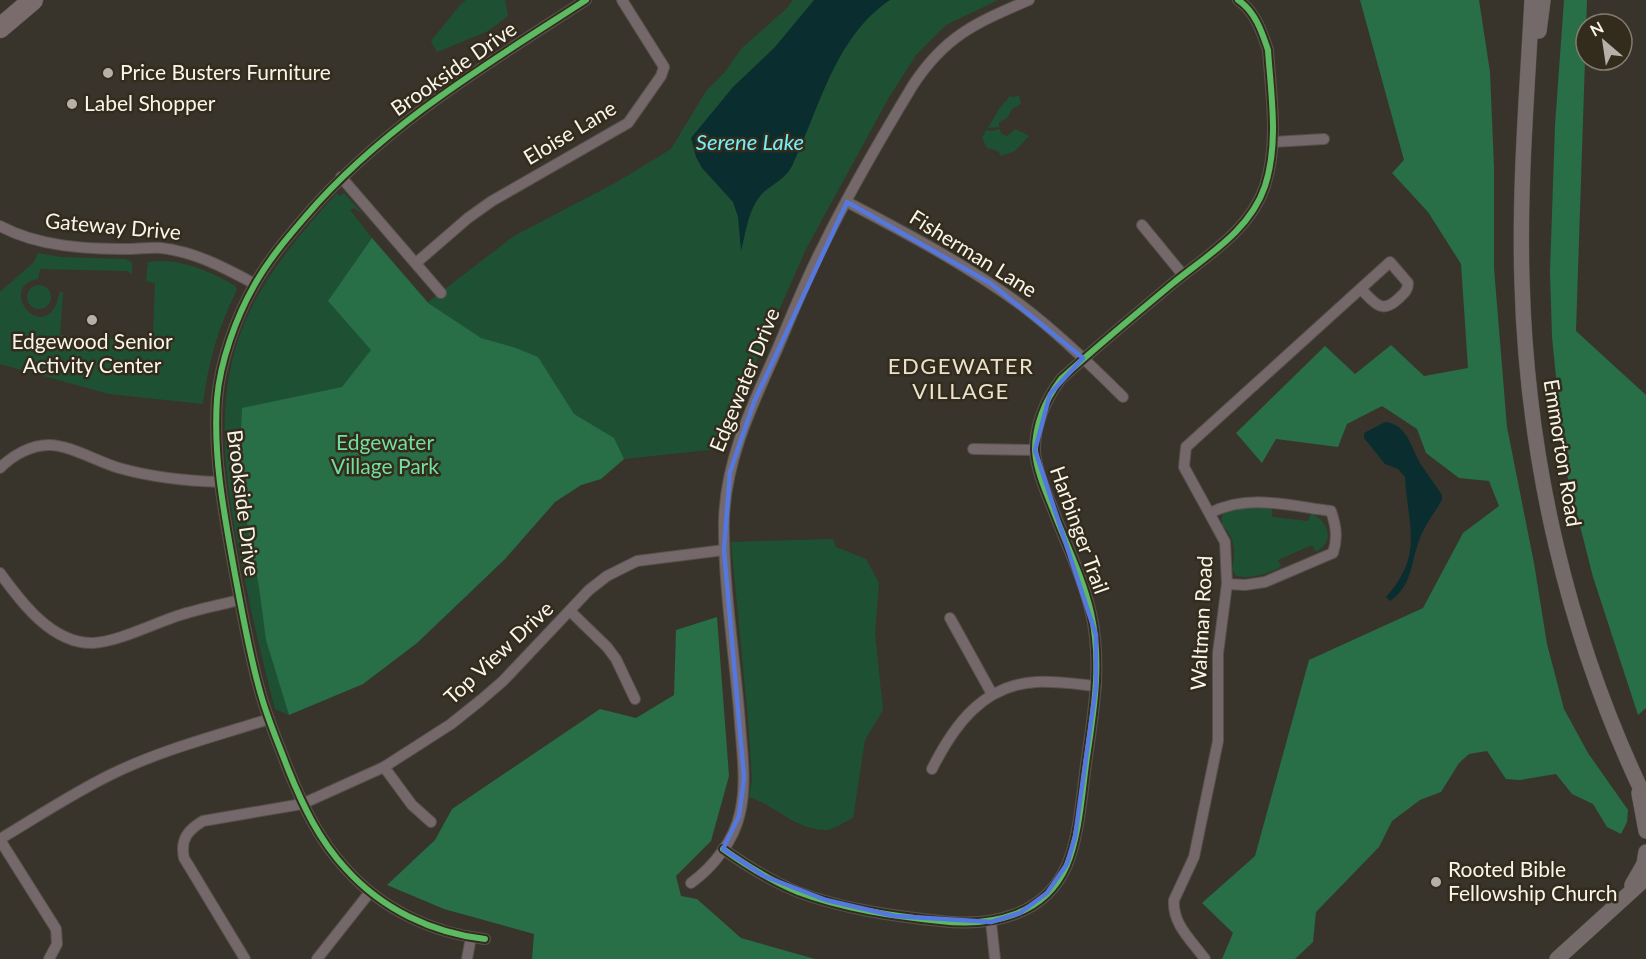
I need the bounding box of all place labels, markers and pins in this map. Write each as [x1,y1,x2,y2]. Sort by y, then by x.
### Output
place label: Price Busters Furniture [120,59,331,84]
marker: Price Busters Furniture [101,66,115,80]
place label: Label Shopper [84,90,216,115]
marker: Label Shopper [65,97,79,111]
marker: Edgewood Senior Activity Center [85,313,99,327]
place label: Edgewood Senior Activity Center [11,328,173,377]
place label: Rooted Bible Fellowship Church [1448,856,1618,905]
marker: Rooted Bible Fellowship Church [1429,875,1443,889]

